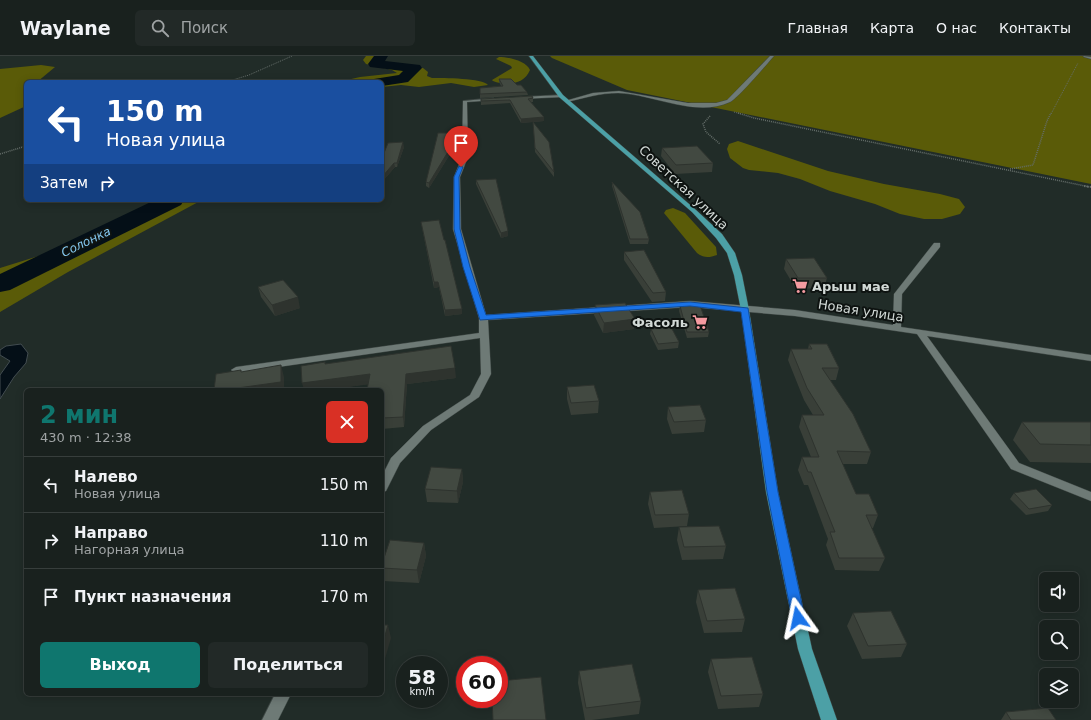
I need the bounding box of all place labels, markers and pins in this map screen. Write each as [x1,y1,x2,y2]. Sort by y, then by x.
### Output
pin [444,126,478,167]
supermarket icon: Арыш мае [791,277,809,295]
place label: Арыш мае [812,279,890,294]
supermarket icon: Фасоль [691,313,709,331]
place label: Фасоль [632,315,688,330]

